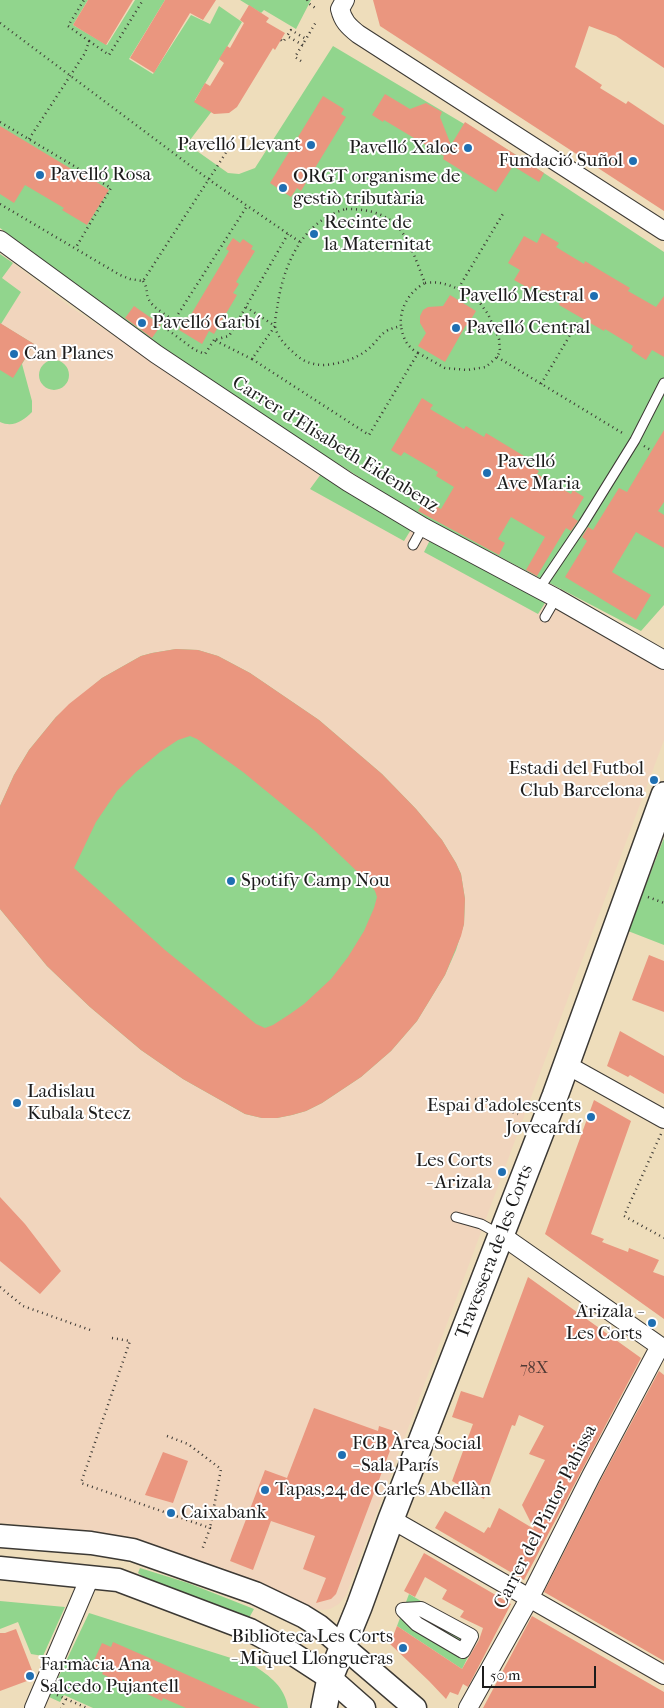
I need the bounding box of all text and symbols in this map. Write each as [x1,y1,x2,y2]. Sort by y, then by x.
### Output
place label: Pavelló Llevant [177,134,301,156]
place label: Pavelló Xaloc [349,137,458,159]
marker: Pavelló Llevant [305,139,317,151]
marker: Pavelló Xaloc [462,142,474,154]
place label: Fundació Suñol [498,150,623,172]
marker: Fundació Suñol [627,155,639,167]
place label: Pavelló Rosa [50,164,151,186]
place label: ORGT organisme de gestiò tributària [293,166,460,210]
marker: Pavelló Rosa [34,169,46,181]
marker: ORGT organisme de gestiò tributària [277,182,289,194]
place label: Recinte de la Maternitat [324,212,431,256]
marker: Recinte de la Maternitat [308,228,320,240]
place label: Pavelló Mestral [459,285,584,307]
marker: Pavelló Mestral [588,290,600,302]
place label: Pavelló Garbí [152,312,260,334]
marker: Pavelló Garbí [136,317,148,329]
place label: Pavelló Central [466,317,590,339]
marker: Pavelló Central [450,322,462,334]
place label: Can Planes [24,343,114,365]
marker: Can Planes [8,348,20,360]
street label: Carrer d'Elisabeth Eidenbenz [228,372,442,518]
place label: Pavelló Ave Maria [497,451,580,495]
marker: Pavelló Ave Maria [481,467,493,479]
place label: Estadi del Futbol Club Barcelona [508,758,644,802]
marker: Estadi del Futbol Club Barcelona [648,774,660,786]
place label: Spotify Camp Nou [241,870,390,892]
marker: Spotify Camp Nou [225,875,237,887]
place label: Ladislau Kubala Stecz [27,1081,131,1125]
place label: Espai d'adolescents Jovecardí [427,1095,581,1139]
marker: Ladislau Kubala Stecz [11,1097,23,1109]
marker: Espai d'adolescents Jovecardí [585,1111,597,1123]
place label: Les Corts - Arizala [416,1150,492,1194]
street label: Travessera de les Corts [451,1162,539,1342]
marker: Les Corts - Arizala [496,1166,508,1178]
place label: Arizala - Les Corts [566,1301,642,1345]
marker: Arizala - Les Corts [646,1317,658,1329]
house number: 78X [520,1359,548,1379]
street label: Carrer del Pintor Pahissa [490,1421,602,1613]
place label: FCB Àrea Social - Sala París [352,1433,481,1477]
marker: FCB Àrea Social - Sala París [336,1449,348,1461]
place label: Tapas,24 de Carles Abellàn [275,1479,491,1501]
marker: Tapas,24 de Carles Abellàn [259,1484,271,1496]
place label: Caixabank [181,1502,266,1524]
marker: Caixabank [165,1507,177,1519]
place label: Biblioteca Les Corts - Miquel Llongueras [230,1626,393,1670]
marker: Biblioteca Les Corts - Miquel Llongueras [397,1642,409,1654]
place label: Farmàcia Ana Salcedo Pujantell [40,1654,179,1698]
scale bar [484,1656,598,1688]
text: 50 m [490,1666,520,1684]
marker: Farmàcia Ana Salcedo Pujantell [24,1670,36,1682]

